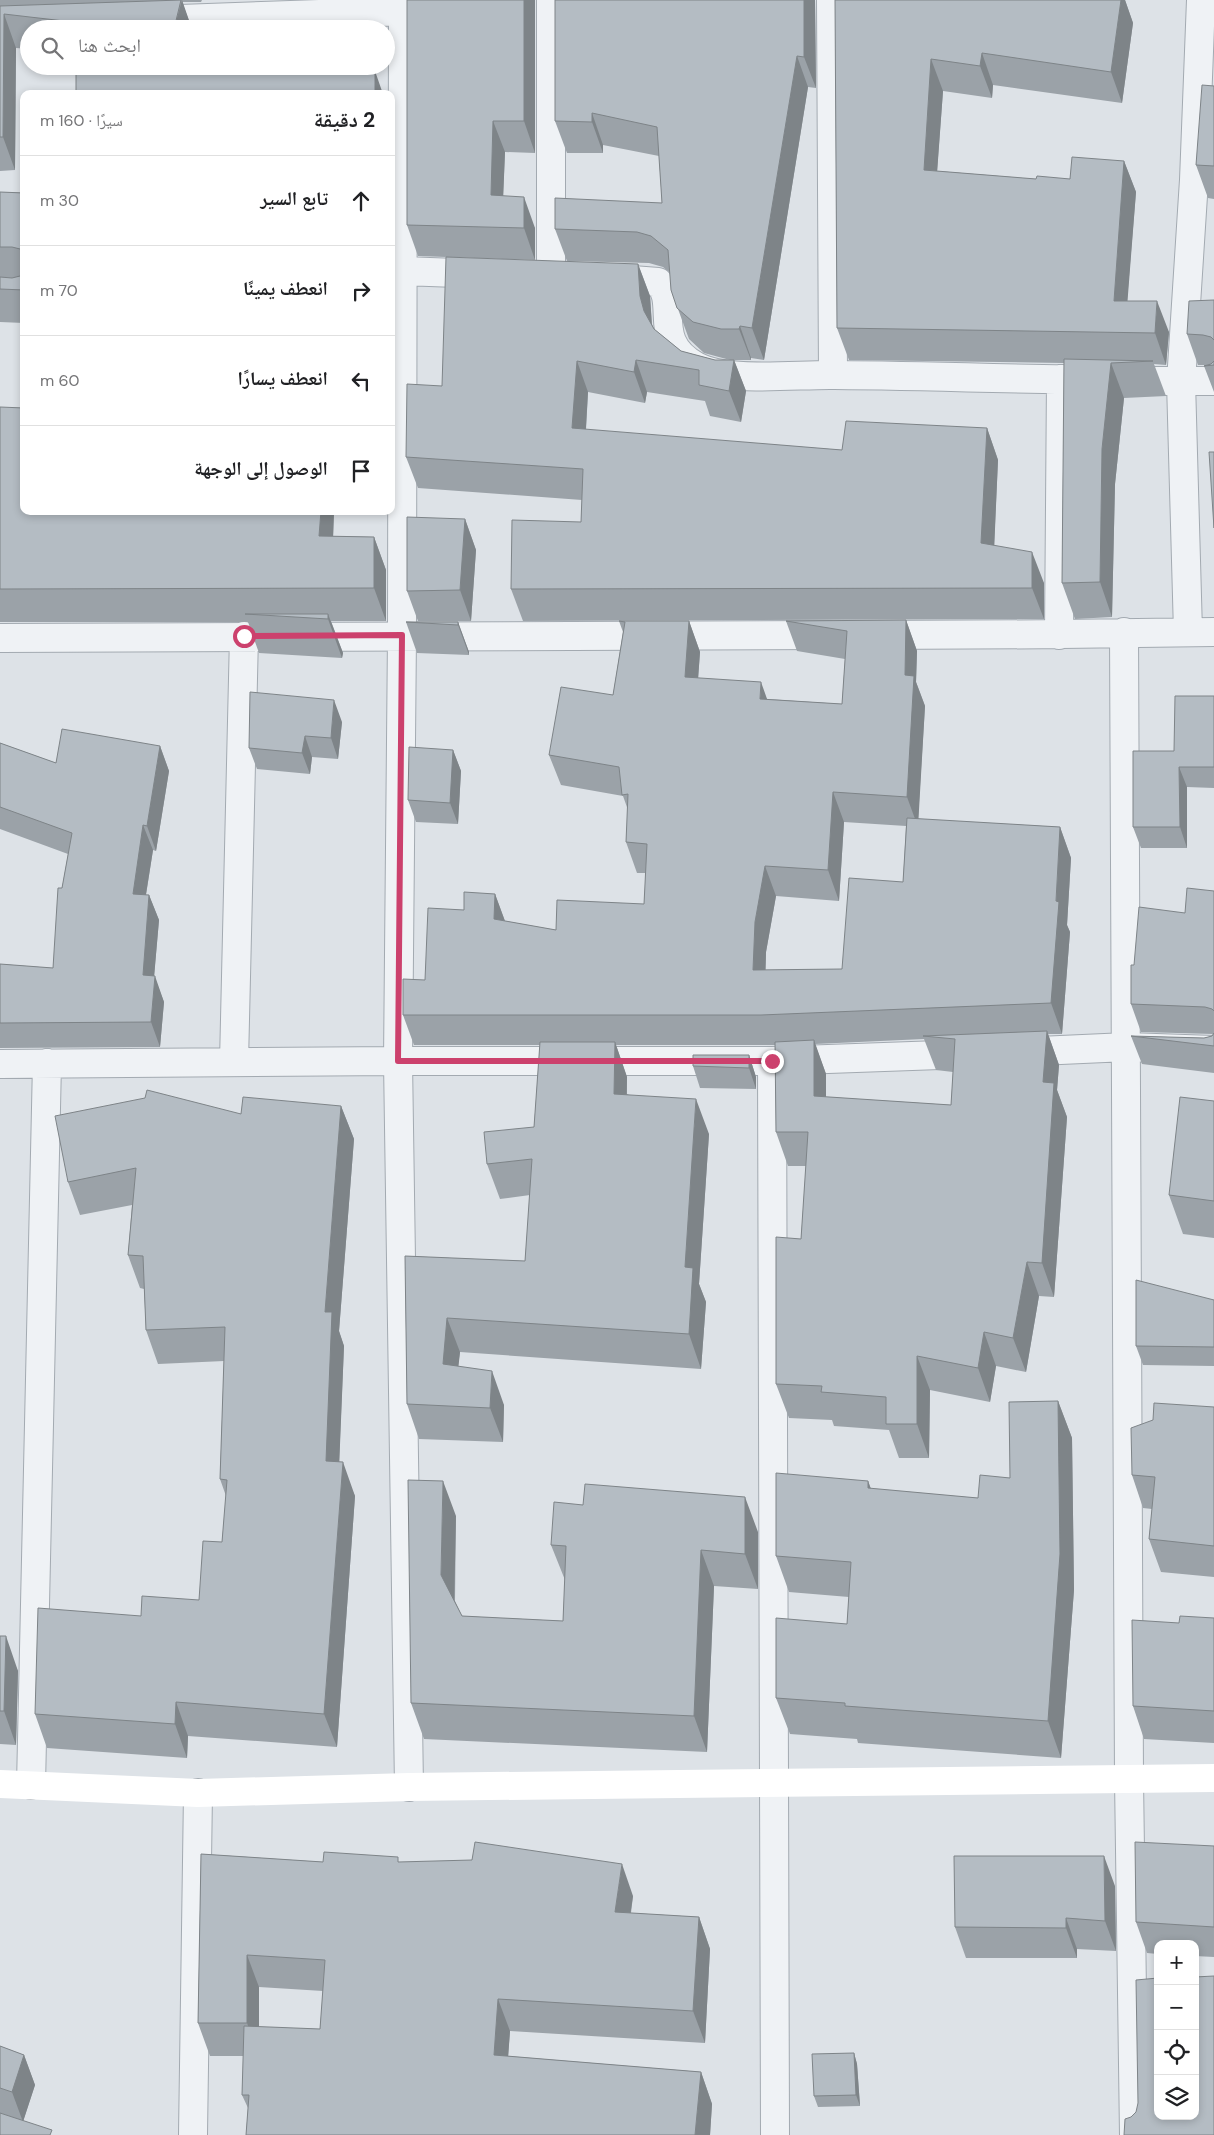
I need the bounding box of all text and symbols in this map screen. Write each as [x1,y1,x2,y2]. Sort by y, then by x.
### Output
search box [20,20,395,75]
text: ابحث هنا [78,33,141,58]
icon: search [38,34,66,62]
text: 2 دقيقة [314,106,375,134]
text: سيرًا · 160 m [40,110,123,131]
text: تابع السير [260,186,328,211]
icon: ahead [347,187,375,215]
text: 30 m [40,190,79,211]
text: انعطف يمينًا [243,276,328,301]
icon: right [347,277,375,305]
text: 70 m [40,280,78,301]
text: انعطف يسارًا [237,366,328,391]
icon: left [347,367,375,395]
text: 60 m [40,370,80,391]
text: الوصول إلى الوجهة [194,456,328,481]
icon: arrive [347,457,375,485]
route start [233,625,256,648]
route end [761,1050,784,1073]
map controls [1154,1940,1199,2120]
button: + [1154,1940,1199,1985]
button: − [1154,1985,1199,2030]
button: locate [1154,2030,1199,2075]
button: layers [1154,2075,1199,2120]

